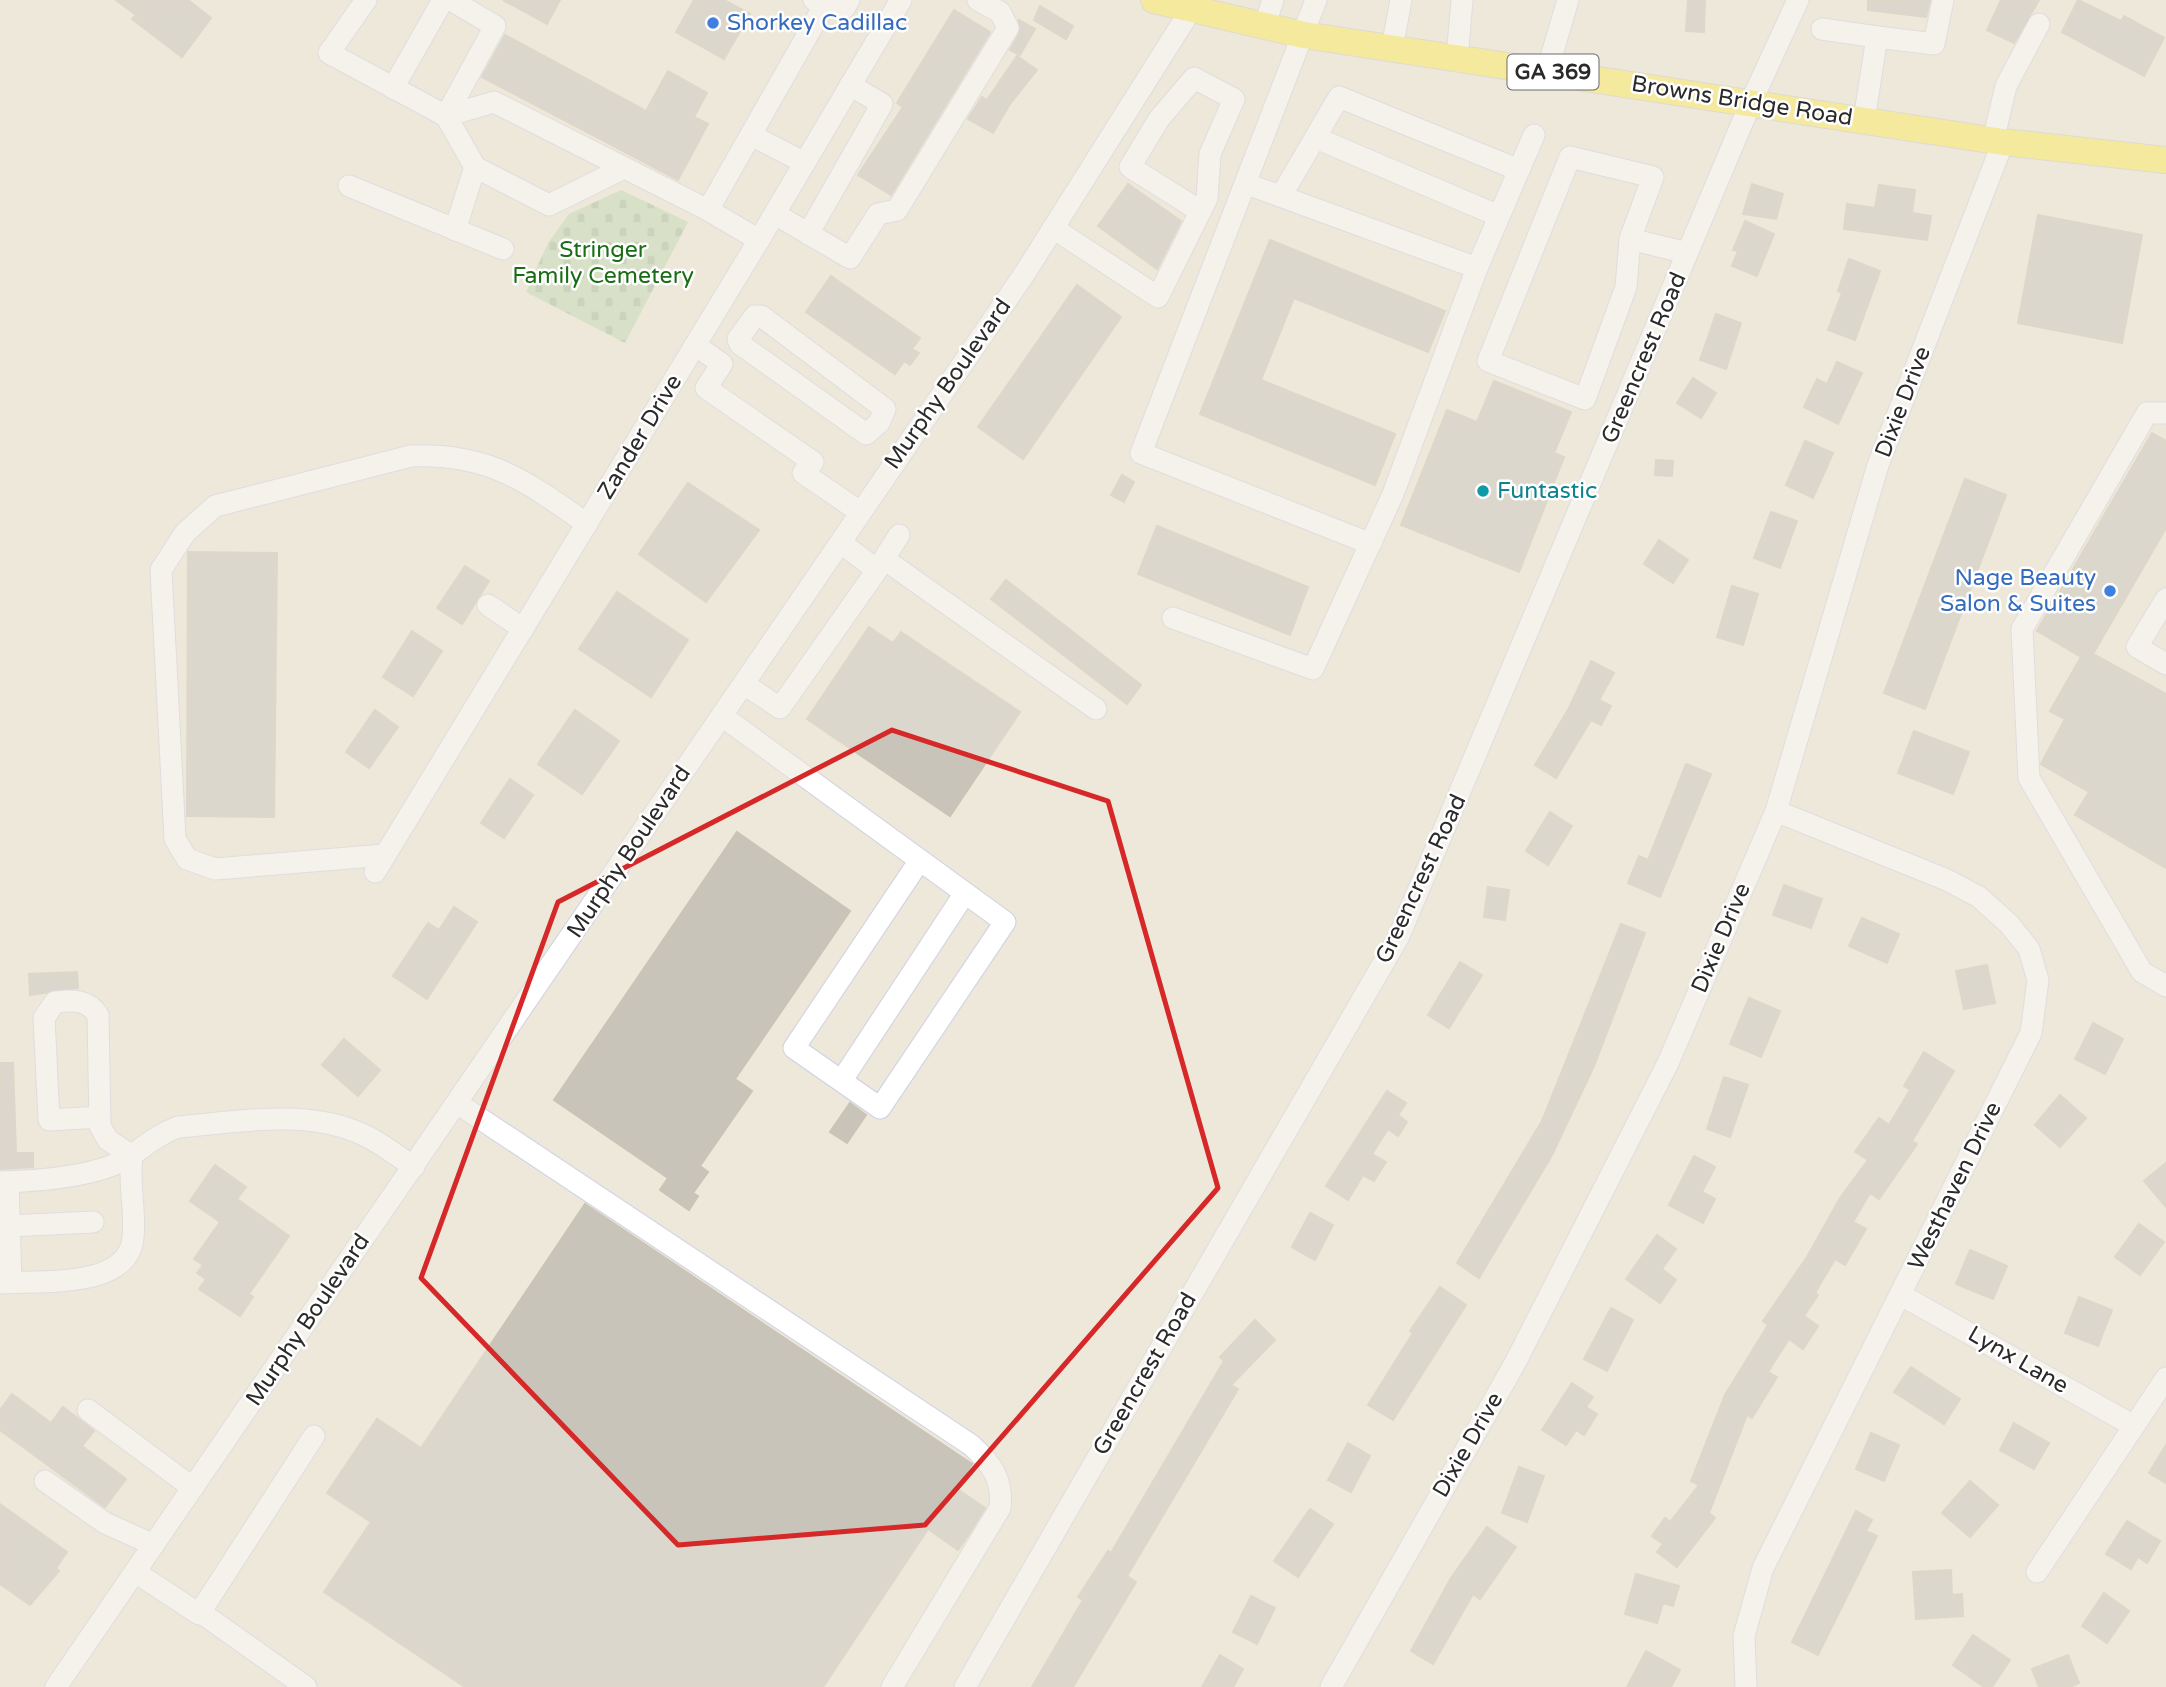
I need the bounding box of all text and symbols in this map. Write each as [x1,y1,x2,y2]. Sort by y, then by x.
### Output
place label: Shorkey Cadillac [727,9,907,37]
marker: Shorkey Cadillac [705,15,721,31]
road number: GA 369 [1508,55,1598,90]
street label: Browns Bridge Road [1629,70,1855,132]
park label: Stringer Family Cemetery [512,236,694,290]
street label: Greencrest Road [1595,268,1693,448]
street label: Murphy Boulevard [879,293,1017,475]
street label: Dixie Drive [1869,343,1937,461]
street label: Zander Drive [592,370,688,504]
place label: Funtastic [1497,477,1597,505]
marker: Funtastic [1475,483,1491,499]
place label: Nage Beauty Salon & Suites [1940,564,2096,618]
marker: Nage Beauty Salon & Suites [2102,583,2118,599]
street label: Murphy Boulevard [561,761,697,943]
street label: Greencrest Road [1370,790,1472,968]
street label: Dixie Drive [1685,879,1757,997]
street label: Westhaven Drive [1902,1097,2008,1275]
street label: Murphy Boulevard [240,1229,376,1411]
street label: Greencrest Road [1087,1288,1203,1460]
street label: Lynx Lane [1963,1320,2073,1400]
street label: Dixie Drive [1427,1388,1509,1502]

